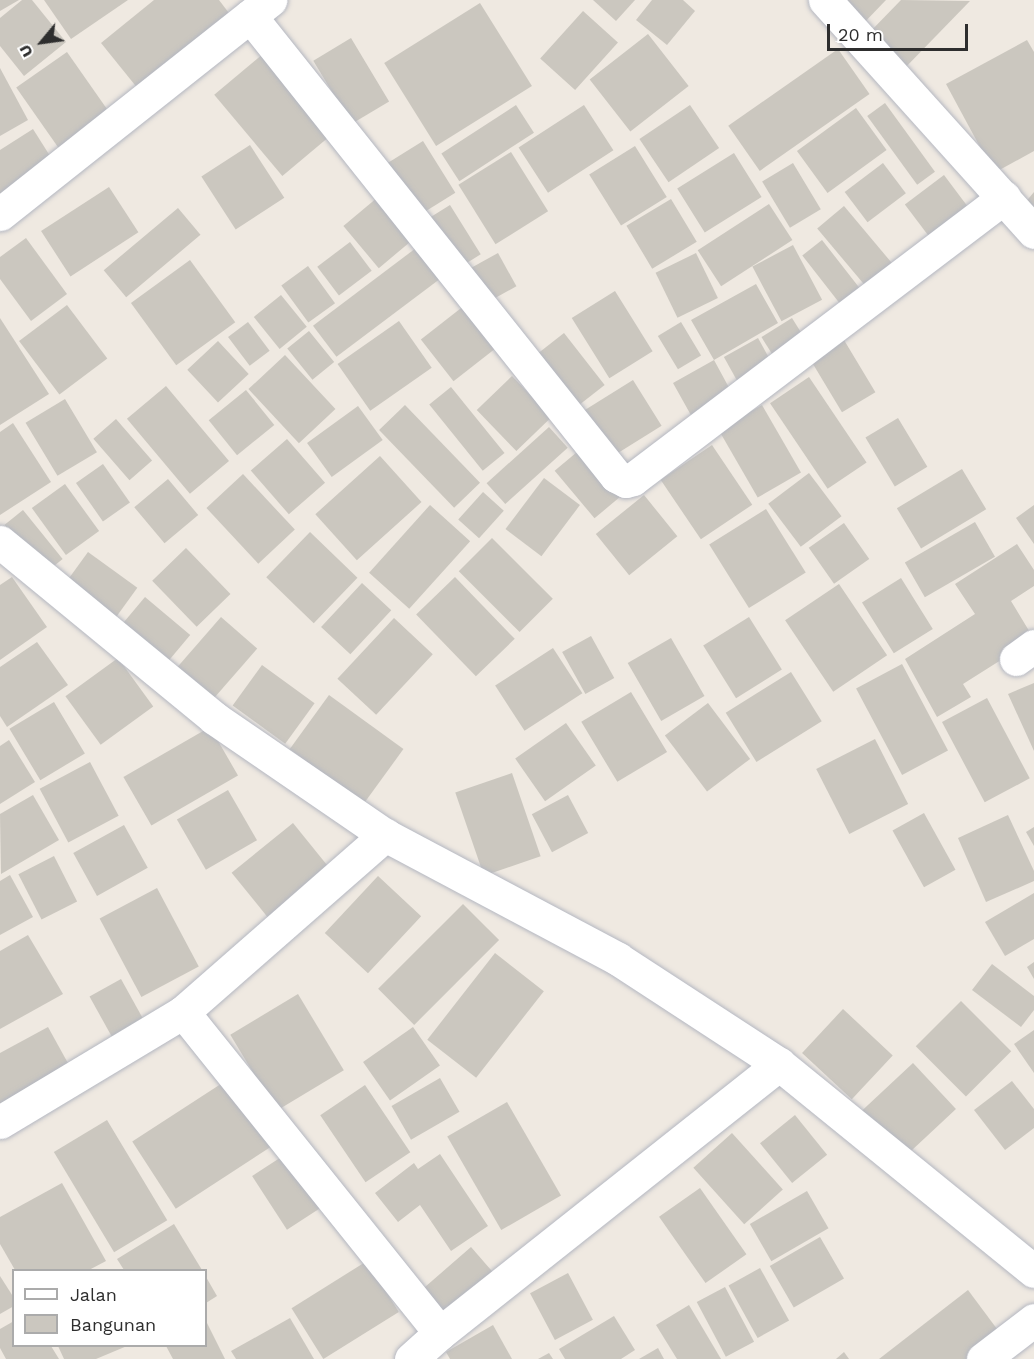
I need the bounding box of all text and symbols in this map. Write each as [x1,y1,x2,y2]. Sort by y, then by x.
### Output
north arrow [12,12,72,72]
scale bar [830,12,971,50]
text: 20 m [838,24,883,45]
text: U [15,41,37,61]
legend [12,1269,207,1347]
text: Jalan [70,1284,117,1305]
text: Bangunan [70,1314,156,1335]

